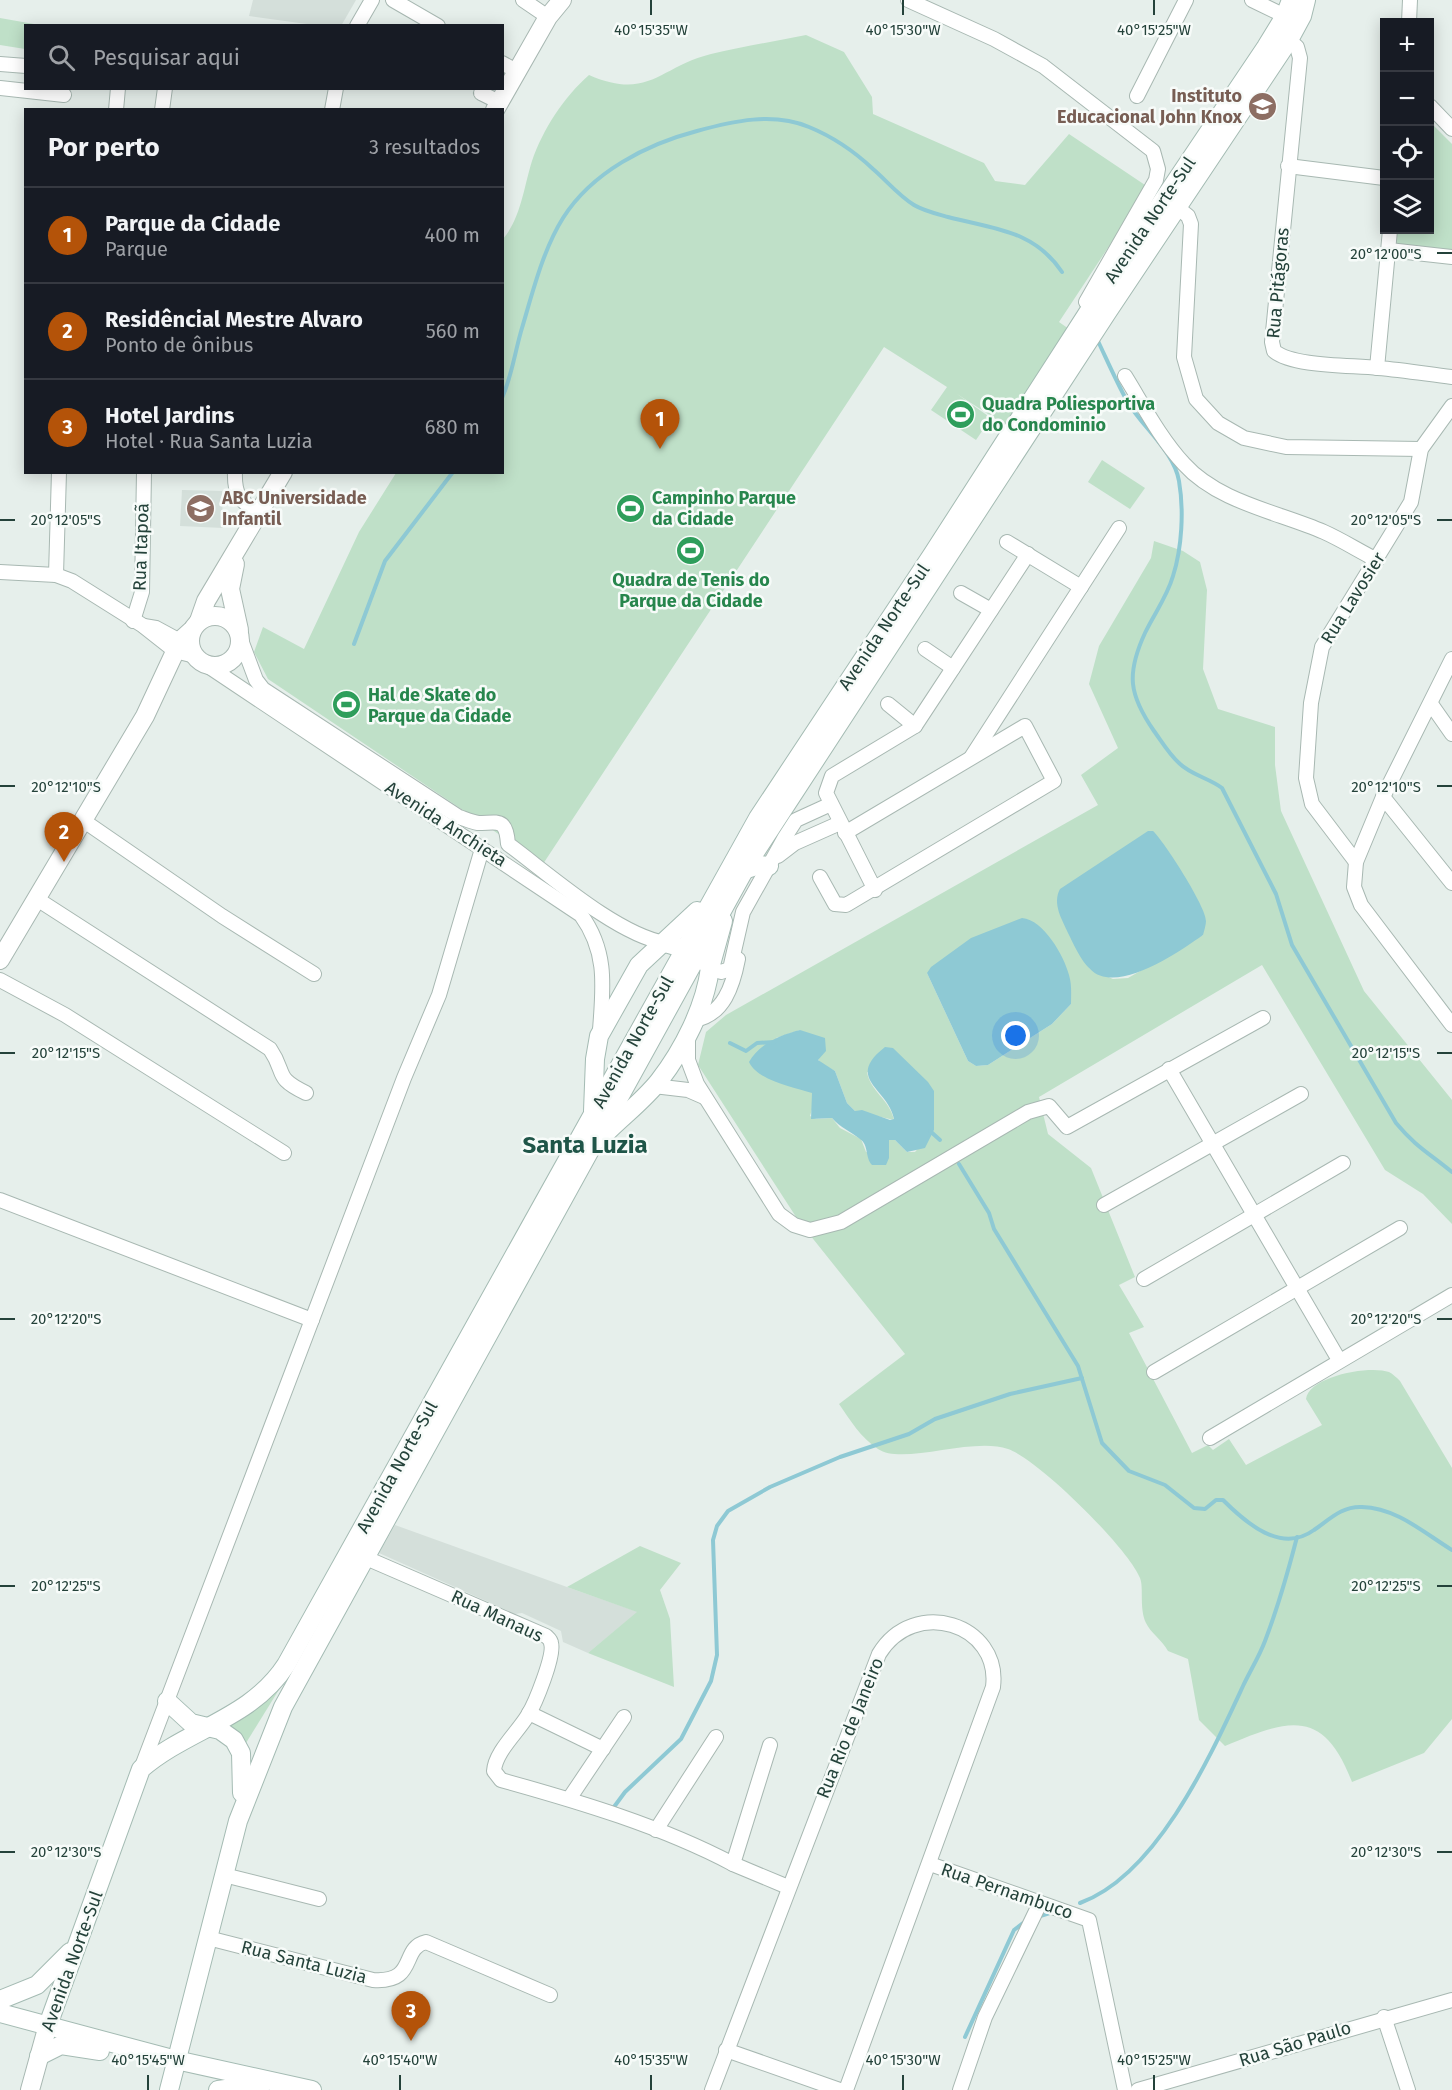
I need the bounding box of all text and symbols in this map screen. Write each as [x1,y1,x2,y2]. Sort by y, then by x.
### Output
map controls [1380,18,1434,234]
button: + [1380,18,1434,72]
text: 40°15'35"W [614,21,689,39]
text: 40°15'30"W [865,21,941,39]
text: 40°15'25"W [1117,21,1192,39]
search box [24,24,504,90]
icon: search [45,41,78,74]
text: Pesquisar aqui [93,44,240,71]
button: − [1380,72,1434,126]
place label: Instituto Educacional John Knox [1057,85,1243,128]
school or university icon: Instituto Educacional John Knox [1247,90,1279,122]
button: locate [1380,126,1434,180]
text: Por perto [48,132,160,163]
text: 3 resultados [369,135,480,159]
street label: Avenida Norte-Sul [1100,153,1200,287]
button: layers [1380,180,1434,234]
text: Parque da Cidade [105,210,280,237]
text: 1 [63,223,72,247]
text: 400 m [425,223,480,247]
street label: Rua Pitágoras [1262,227,1294,339]
text: Parque [105,237,168,261]
text: 20°12'00"S [1350,245,1422,263]
text: Residêncial Mestre Alvaro [105,306,363,333]
text: 2 [62,319,73,343]
text: 560 m [426,319,480,343]
text: Ponto de ônibus [105,333,253,357]
place label: Quadra Poliesportiva do Condominio [982,393,1155,436]
sports icon: Quadra Poliesportiva do Condominio [945,398,977,430]
pin: 1 [640,400,680,449]
text: Hotel Jardins [105,402,234,429]
text: 3 [62,415,73,439]
text: 680 m [425,415,480,439]
text: Hotel · Rua Santa Luzia [105,429,313,453]
place label: ABC Universidade Infantil [221,487,367,530]
place label: Campinho Parque da Cidade [652,487,796,530]
school or university icon: ABC Universidade Infantil [185,492,217,524]
sports icon: Campinho Parque da Cidade [615,492,647,524]
street label: Rua Itapoã [128,503,154,591]
text: 20°12'05"S [31,511,101,529]
text: 20°12'05"S [1351,511,1421,529]
sports icon: Quadra de Tenis do Parque da Cidade [675,535,707,567]
street label: Rua Lavosier [1316,548,1390,648]
street label: Avenida Norte-Sul [834,560,934,694]
place label: Quadra de Tenis do Parque da Cidade [612,569,770,612]
place label: Hal de Skate do Parque da Cidade [368,684,512,727]
sports icon: Hal de Skate do Parque da Cidade [331,689,363,721]
street label: Avenida Anchieta [381,776,511,872]
text: 20°12'10"S [31,778,101,796]
text: 20°12'10"S [1351,778,1421,796]
pin: 2 [44,812,84,862]
street label: Avenida Norte-Sul [588,972,678,1112]
your location [1001,1021,1030,1050]
text: 20°12'15"S [32,1044,100,1062]
text: 20°12'15"S [1352,1044,1420,1062]
district label: Santa Luzia [522,1131,648,1159]
text: 20°12'20"S [31,1310,101,1328]
text: 20°12'20"S [1351,1310,1421,1328]
street label: Avenida Norte-Sul [352,1397,442,1537]
text: 20°12'25"S [31,1577,101,1595]
text: 20°12'25"S [1351,1577,1421,1595]
street label: Rua Manaus [448,1585,546,1647]
street label: Rua Rio de Janeiro [812,1654,888,1802]
text: 20°12'30"S [31,1843,101,1861]
text: 20°12'30"S [1351,1843,1421,1861]
street label: Rua Pernambuco [938,1858,1076,1924]
street label: Avenida Norte-Sul [36,1888,108,2034]
street label: Rua Santa Luzia [239,1936,369,1988]
pin: 3 [392,1992,430,2041]
street label: Rua São Paulo [1236,2016,1354,2072]
text: 40°15'45"W [111,2051,185,2069]
text: 40°15'40"W [362,2051,438,2069]
text: 40°15'35"W [614,2051,689,2069]
text: 40°15'30"W [865,2051,941,2069]
text: 40°15'25"W [1117,2051,1192,2069]

